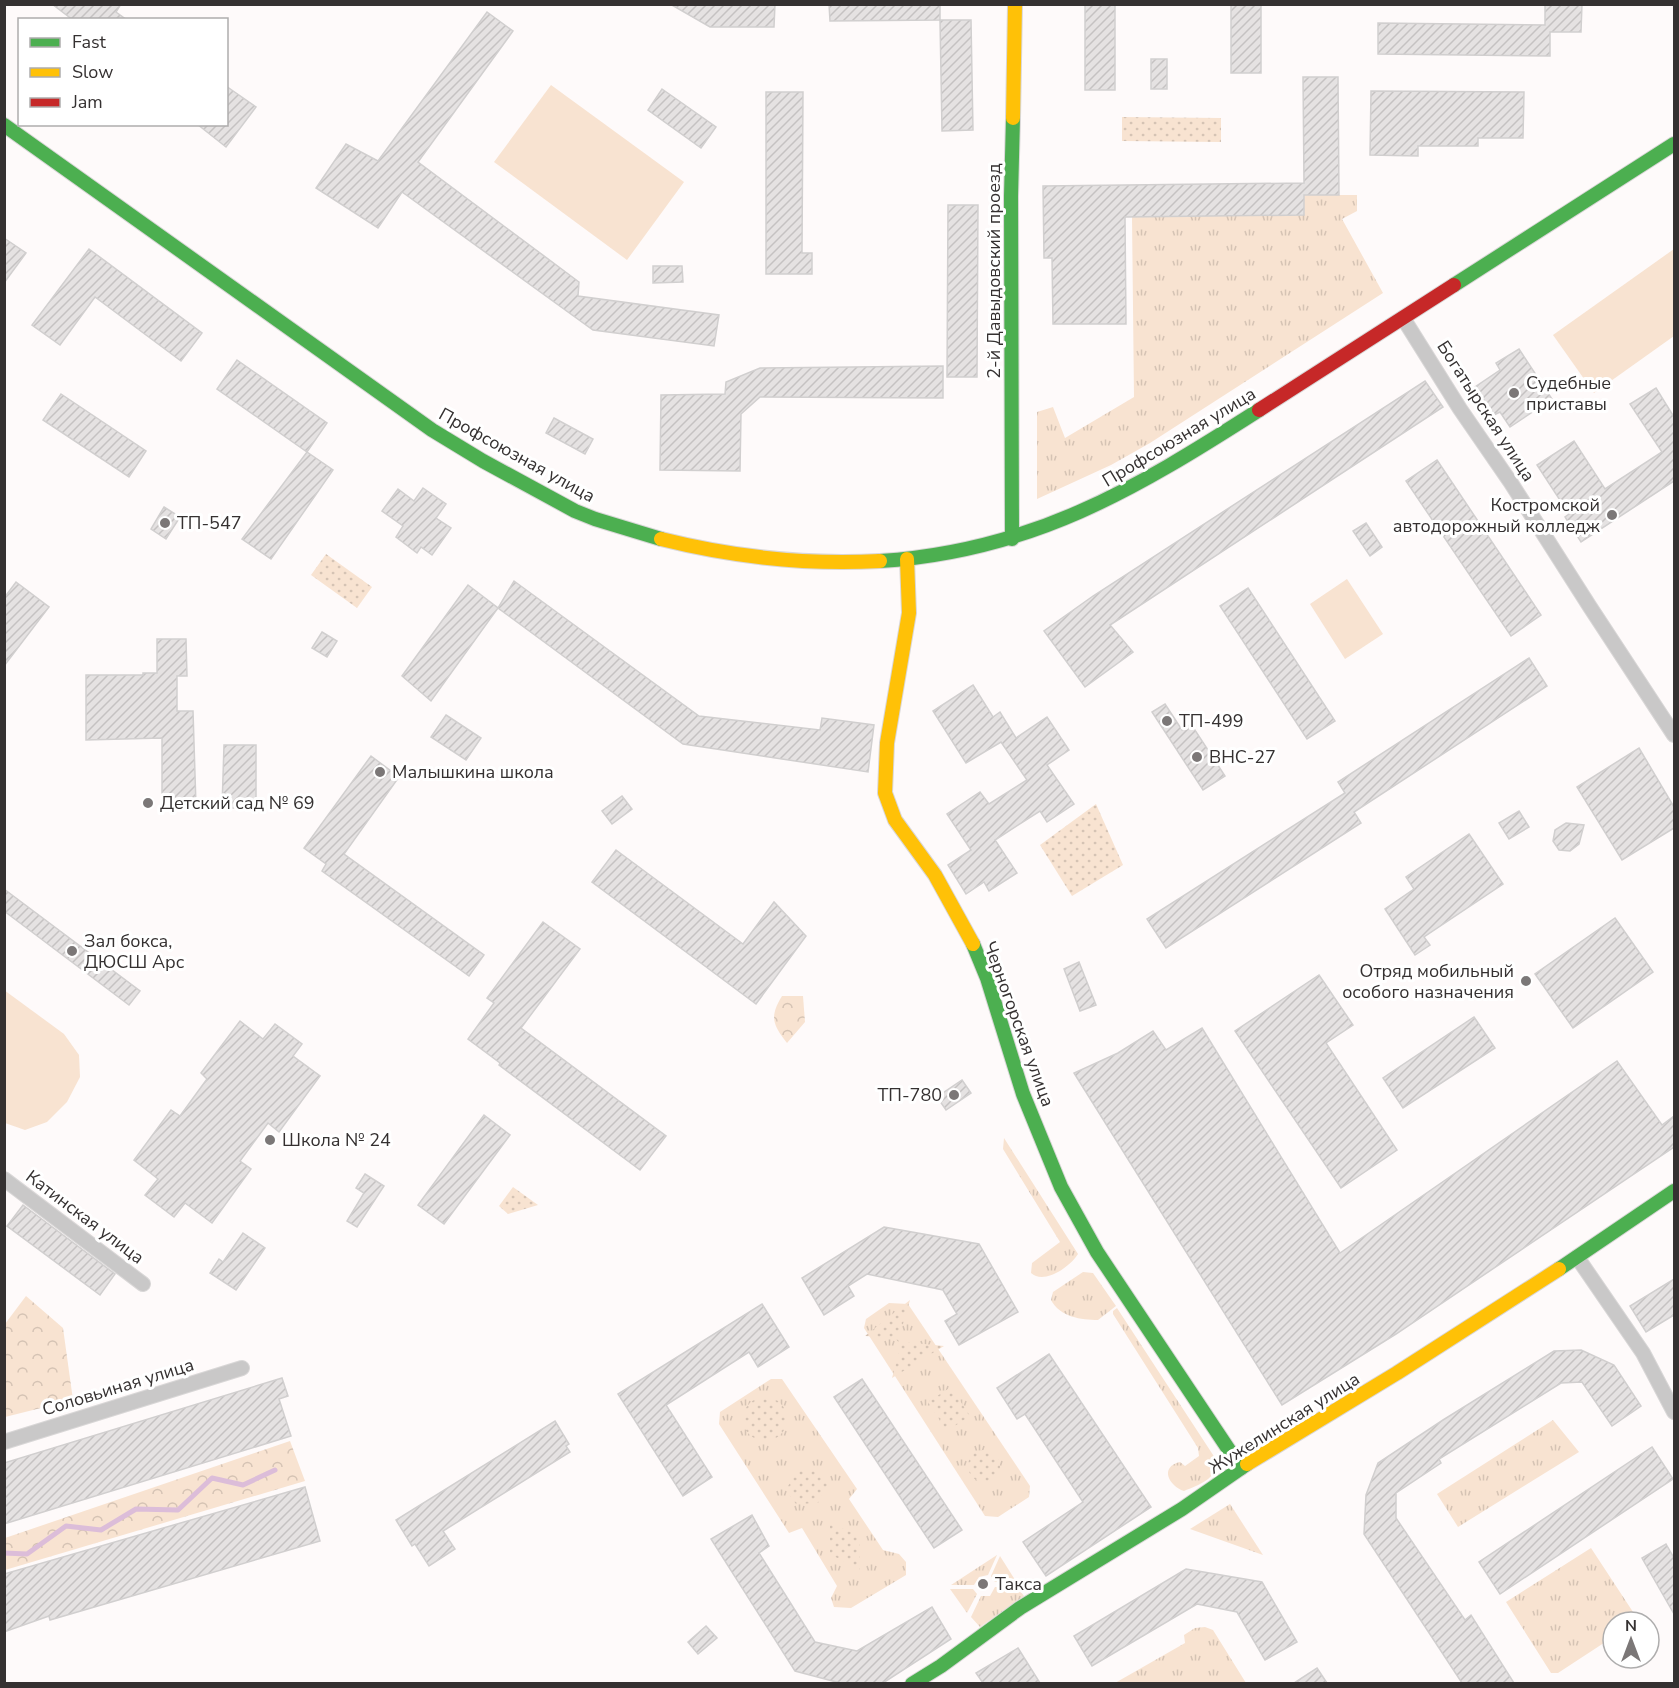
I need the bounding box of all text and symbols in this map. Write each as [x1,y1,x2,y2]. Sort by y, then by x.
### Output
legend [18,18,228,126]
text: Fast [72,30,107,54]
text: Slow [72,60,113,84]
text: Jam [71,90,103,114]
street label: 2-й Давыдовский проезд [982,163,1006,379]
street label: Богатырская улица [1431,336,1541,486]
place label: Судебные приставы [1526,371,1611,416]
street label: Профсоюзная улица [1098,382,1260,492]
marker: Судебные приставы [1507,386,1521,400]
street label: Профсоюзная улица [435,402,599,508]
place label: Костромской автодорожный колледж [1393,493,1601,538]
marker: Костромской автодорожный колледж [1605,508,1619,522]
place label: ТП-547 [177,511,241,535]
marker: ТП-547 [158,516,172,530]
place label: ТП-499 [1179,709,1243,733]
marker: ТП-499 [1160,714,1174,728]
place label: ВНС-27 [1209,745,1276,769]
marker: ВНС-27 [1190,750,1204,764]
place label: Малышкина школа [392,760,554,784]
marker: Малышкина школа [373,765,387,779]
place label: Детский сад № 69 [160,791,315,815]
marker: Детский сад № 69 [141,796,155,810]
place label: Зал бокса, ДЮСШ Арс [84,929,185,974]
street label: Черногорская улица [978,938,1060,1110]
marker: Зал бокса, ДЮСШ Арс [65,944,79,958]
place label: Отряд мобильный особого назначения [1342,959,1514,1004]
marker: Отряд мобильный особого назначения [1519,974,1533,988]
place label: ТП-780 [878,1083,942,1107]
marker: ТП-780 [947,1088,961,1102]
place label: Школа № 24 [282,1128,391,1152]
marker: Школа № 24 [263,1133,277,1147]
street label: Катинская улица [21,1165,149,1269]
street label: Соловьиная улица [39,1353,197,1421]
street label: Жужелинская улица [1204,1367,1364,1479]
place label: Такса [995,1572,1042,1596]
marker: Такса [976,1577,990,1591]
north arrow [1601,1610,1661,1670]
text: N [1625,1615,1637,1637]

